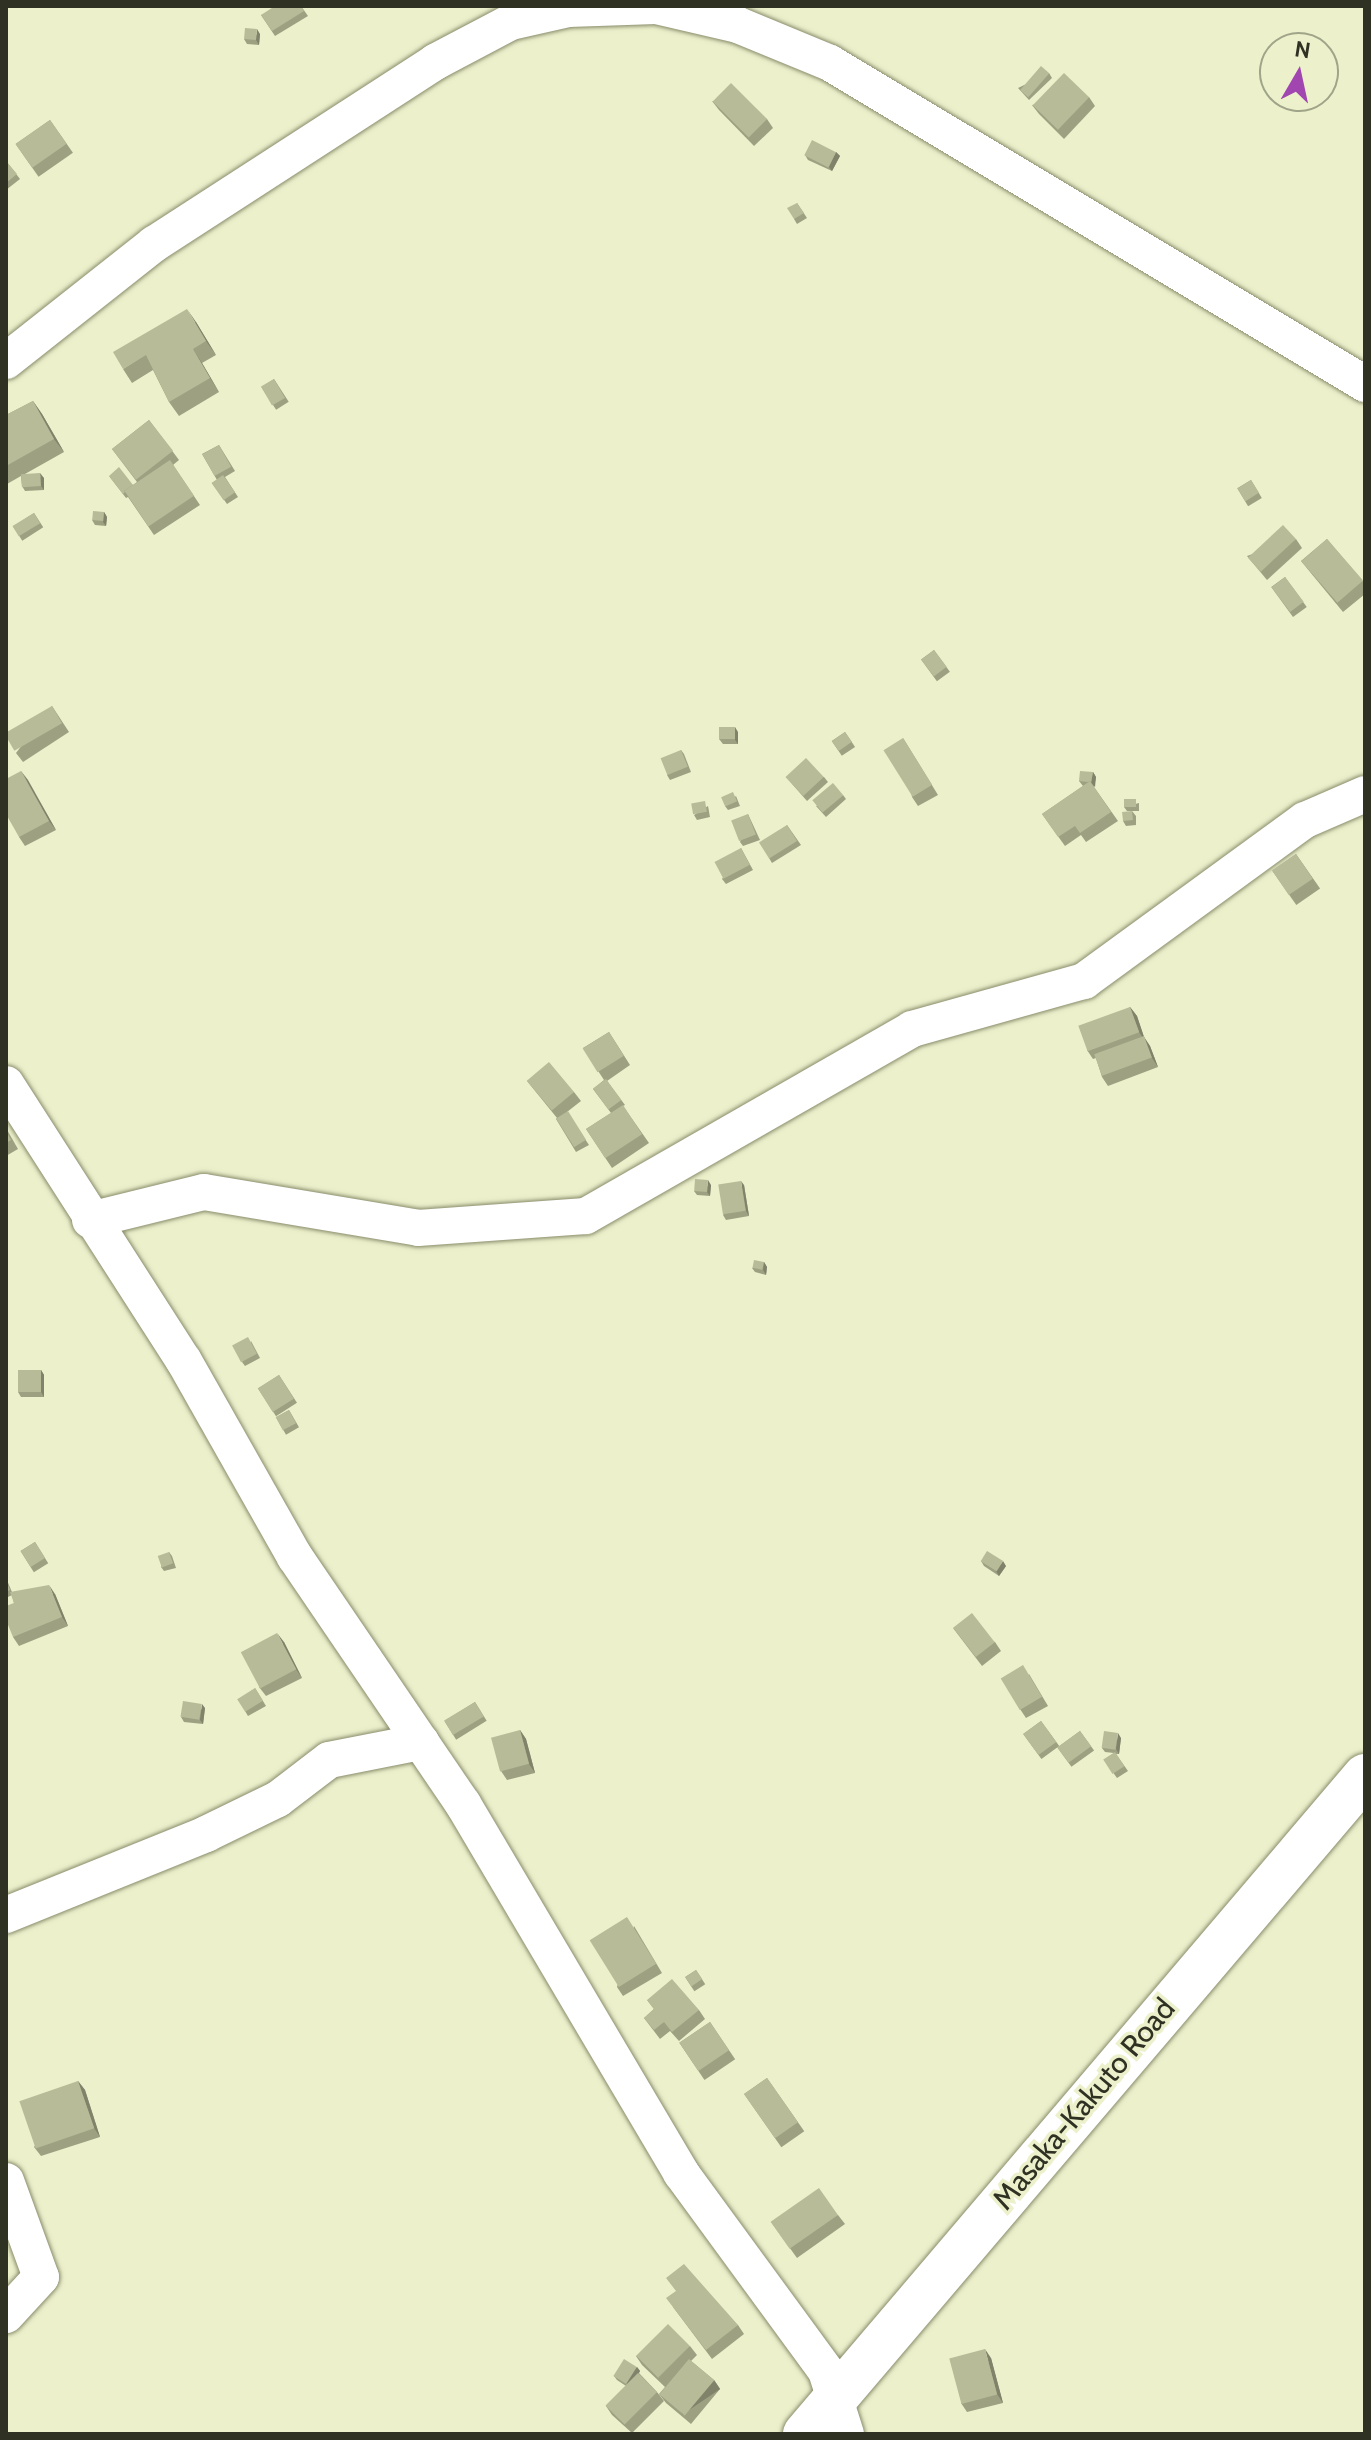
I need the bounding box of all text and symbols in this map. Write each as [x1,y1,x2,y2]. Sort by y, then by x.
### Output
north arrow [1259,32,1339,112]
text: N [1293,35,1312,64]
street label: Masaka-Kakuto Road [985,1991,1183,2217]

